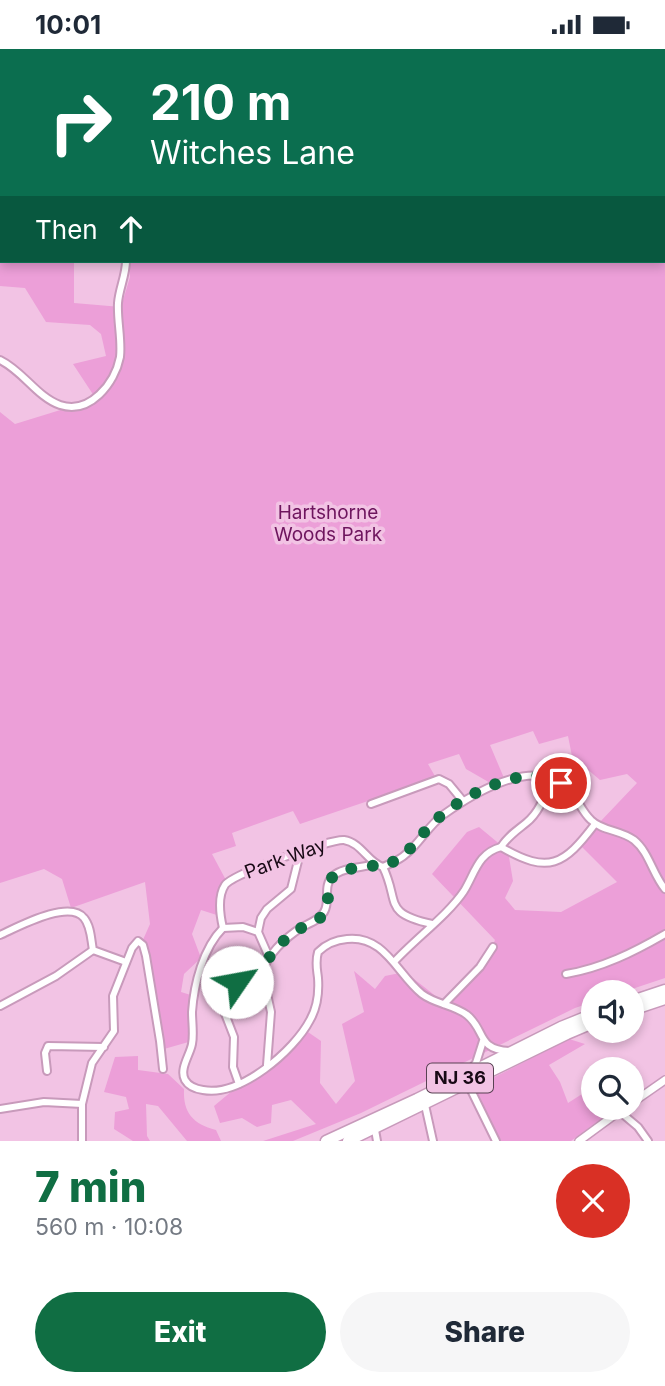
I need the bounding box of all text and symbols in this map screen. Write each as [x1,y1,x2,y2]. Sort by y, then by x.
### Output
text: 10:01 [35,9,101,40]
text: 210 m [150,73,291,132]
icon: right [35,77,126,168]
text: Witches Lane [150,133,355,172]
icon: ahead [112,210,150,248]
text: Then [35,214,98,245]
park label: Hartshorne Woods Park [274,501,383,546]
pin [531,753,591,813]
icon: arrive [542,764,580,802]
street label: Park Way [241,833,329,884]
position arrow [200,945,274,1019]
map controls [581,980,644,1120]
button: sound [581,980,644,1043]
button: search [581,1057,644,1120]
road number: NJ 36 [427,1063,493,1093]
text: 7 min [35,1161,146,1212]
button: close [556,1164,630,1238]
text: 560 m · 10:08 [35,1213,183,1241]
button: Exit [35,1292,326,1372]
button: Share [340,1292,630,1372]

